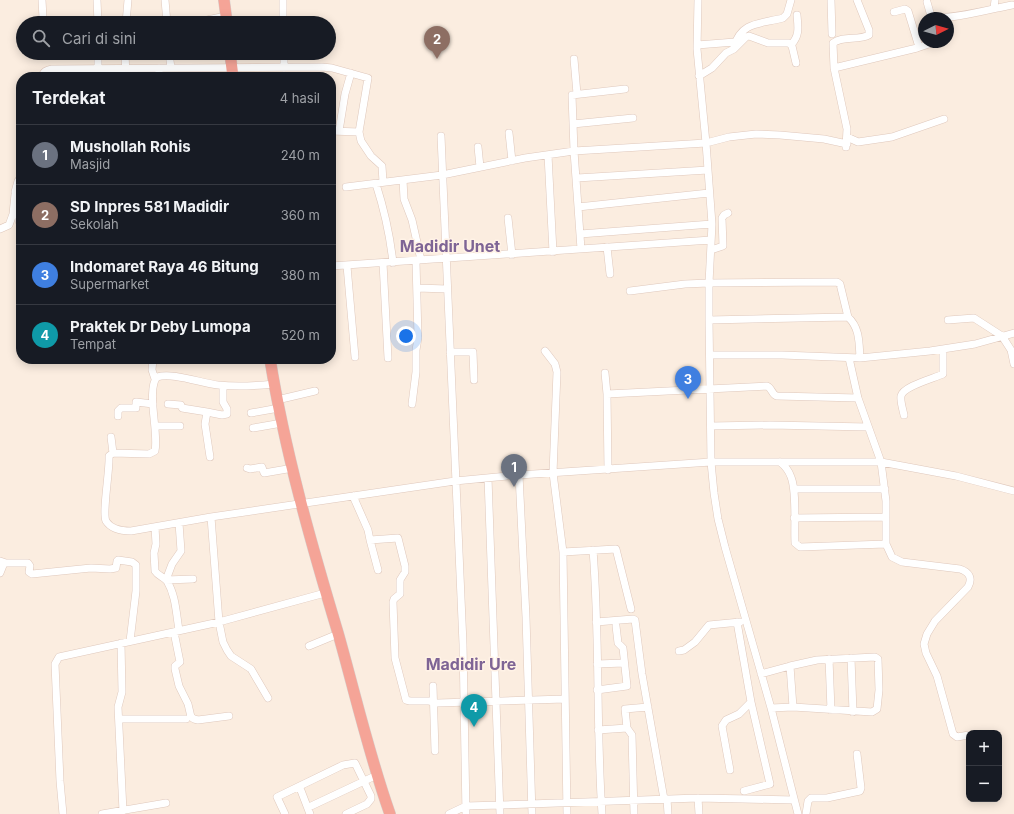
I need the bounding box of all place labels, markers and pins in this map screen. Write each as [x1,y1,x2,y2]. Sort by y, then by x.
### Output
pin: 2 [424,26,450,59]
pin: 3 [675,366,701,399]
pin: 1 [501,454,527,487]
pin: 4 [461,694,487,727]

